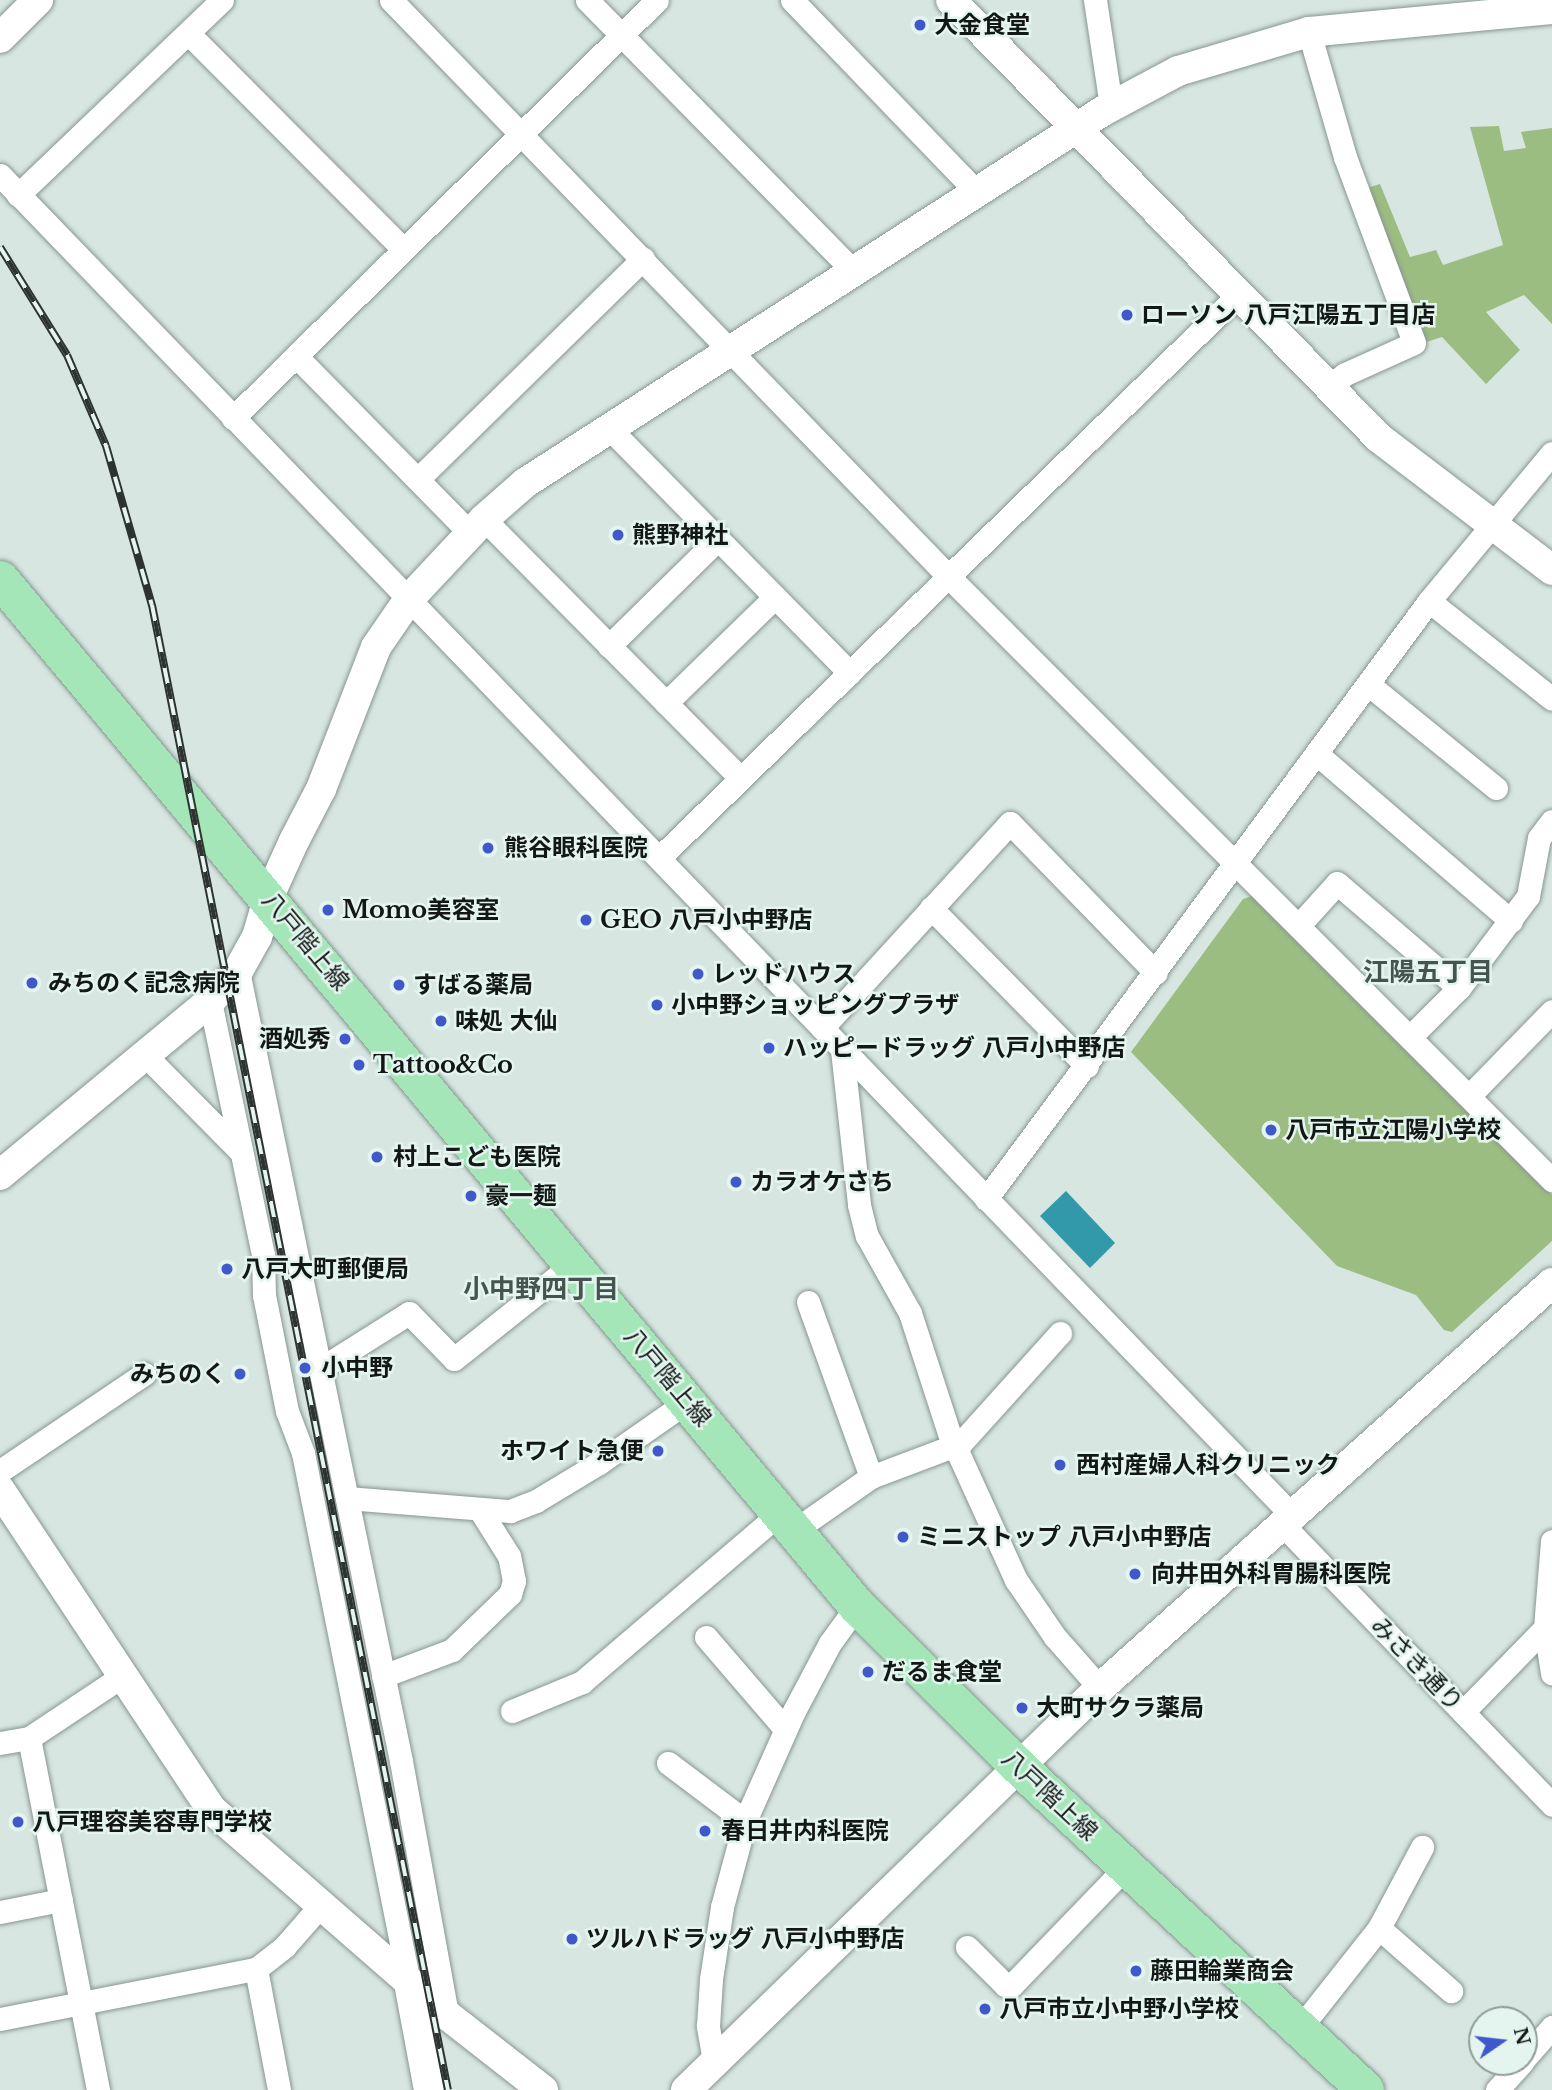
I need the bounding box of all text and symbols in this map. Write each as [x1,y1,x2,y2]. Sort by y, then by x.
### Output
place label: 大金食堂 [934,11,1030,39]
marker: 大金食堂 [912,17,928,33]
place label: ローソン 八戸江陽五丁目店 [1141,301,1435,329]
marker: ローソン 八戸江陽五丁目店 [1119,307,1135,323]
place label: 熊野神社 [632,521,728,549]
marker: 熊野神社 [610,527,626,543]
place label: 熊谷眼科医院 [504,834,648,862]
marker: 熊谷眼科医院 [478,838,498,858]
street label: 八戸階上線 [256,886,356,996]
place label: Momo美容室 [342,896,499,924]
marker: Momo美容室 [320,902,336,918]
place label: GEO 八戸小中野店 [600,906,812,934]
marker: GEO 八戸小中野店 [578,912,594,928]
district label: 江陽五丁目 [1363,957,1493,989]
place label: レッドハウス [712,960,856,988]
marker: レッドハウス [690,966,706,982]
place label: みちのく記念病院 [48,969,240,997]
place label: すばる薬局 [413,971,533,999]
marker: みちのく記念病院 [22,973,42,993]
marker: すばる薬局 [391,977,407,993]
place label: 小中野ショッピングプラザ [671,991,959,1019]
marker: 小中野ショッピングプラザ [649,997,665,1013]
place label: 味処 大仙 [455,1007,557,1035]
marker: 味処 大仙 [433,1013,449,1029]
place label: 酒処秀 [259,1025,331,1053]
marker: 酒処秀 [337,1031,353,1047]
place label: ハッピードラッグ 八戸小中野店 [783,1034,1125,1062]
marker: ハッピードラッグ 八戸小中野店 [761,1040,777,1056]
place label: Tattoo&Co [373,1051,513,1079]
marker: Tattoo&Co [351,1057,367,1073]
place label: 八戸市立江陽小学校 [1285,1116,1501,1144]
marker: 八戸市立江陽小学校 [1263,1122,1279,1138]
place label: 村上こども医院 [393,1143,561,1171]
marker: 村上こども医院 [367,1147,387,1167]
place label: カラオケさち [750,1168,894,1196]
marker: カラオケさち [728,1174,744,1190]
place label: 豪一麺 [485,1182,557,1210]
marker: 豪一麺 [463,1188,479,1204]
place label: 八戸大町郵便局 [241,1255,409,1283]
marker: 八戸大町郵便局 [219,1261,235,1277]
district label: 小中野四丁目 [463,1274,619,1306]
street label: 八戸階上線 [618,1322,718,1432]
place label: 小中野 [321,1354,393,1382]
marker: 小中野 [295,1358,315,1378]
place label: みちのく [130,1360,226,1388]
marker: みちのく [232,1366,248,1382]
place label: ホワイト急便 [500,1437,644,1465]
marker: ホワイト急便 [650,1443,666,1459]
place label: 西村産婦人科クリニック [1076,1451,1340,1479]
marker: 西村産婦人科クリニック [1050,1455,1070,1475]
place label: ミニストップ 八戸小中野店 [917,1523,1211,1551]
marker: ミニストップ 八戸小中野店 [895,1529,911,1545]
place label: 向井田外科胃腸科医院 [1151,1560,1391,1588]
marker: 向井田外科胃腸科医院 [1125,1564,1145,1584]
street label: みさき通り [1365,1611,1469,1717]
place label: だるま食堂 [882,1658,1002,1686]
marker: だるま食堂 [860,1664,876,1680]
place label: 大町サクラ薬局 [1036,1694,1204,1722]
marker: 大町サクラ薬局 [1014,1700,1030,1716]
street label: 八戸階上線 [996,1744,1104,1846]
place label: 八戸理容美容専門学校 [32,1808,272,1836]
marker: 八戸理容美容専門学校 [10,1814,26,1830]
place label: 春日井内科医院 [721,1817,889,1845]
marker: 春日井内科医院 [695,1821,715,1841]
place label: ツルハドラッグ 八戸小中野店 [586,1925,904,1953]
marker: ツルハドラッグ 八戸小中野店 [564,1931,580,1947]
place label: 藤田輪業商会 [1150,1957,1294,1985]
marker: 藤田輪業商会 [1128,1963,1144,1979]
place label: 八戸市立小中野小学校 [999,1995,1239,2023]
marker: 八戸市立小中野小学校 [977,2001,993,2017]
north arrow [1468,2006,1538,2076]
text: N [1509,2025,1535,2048]

